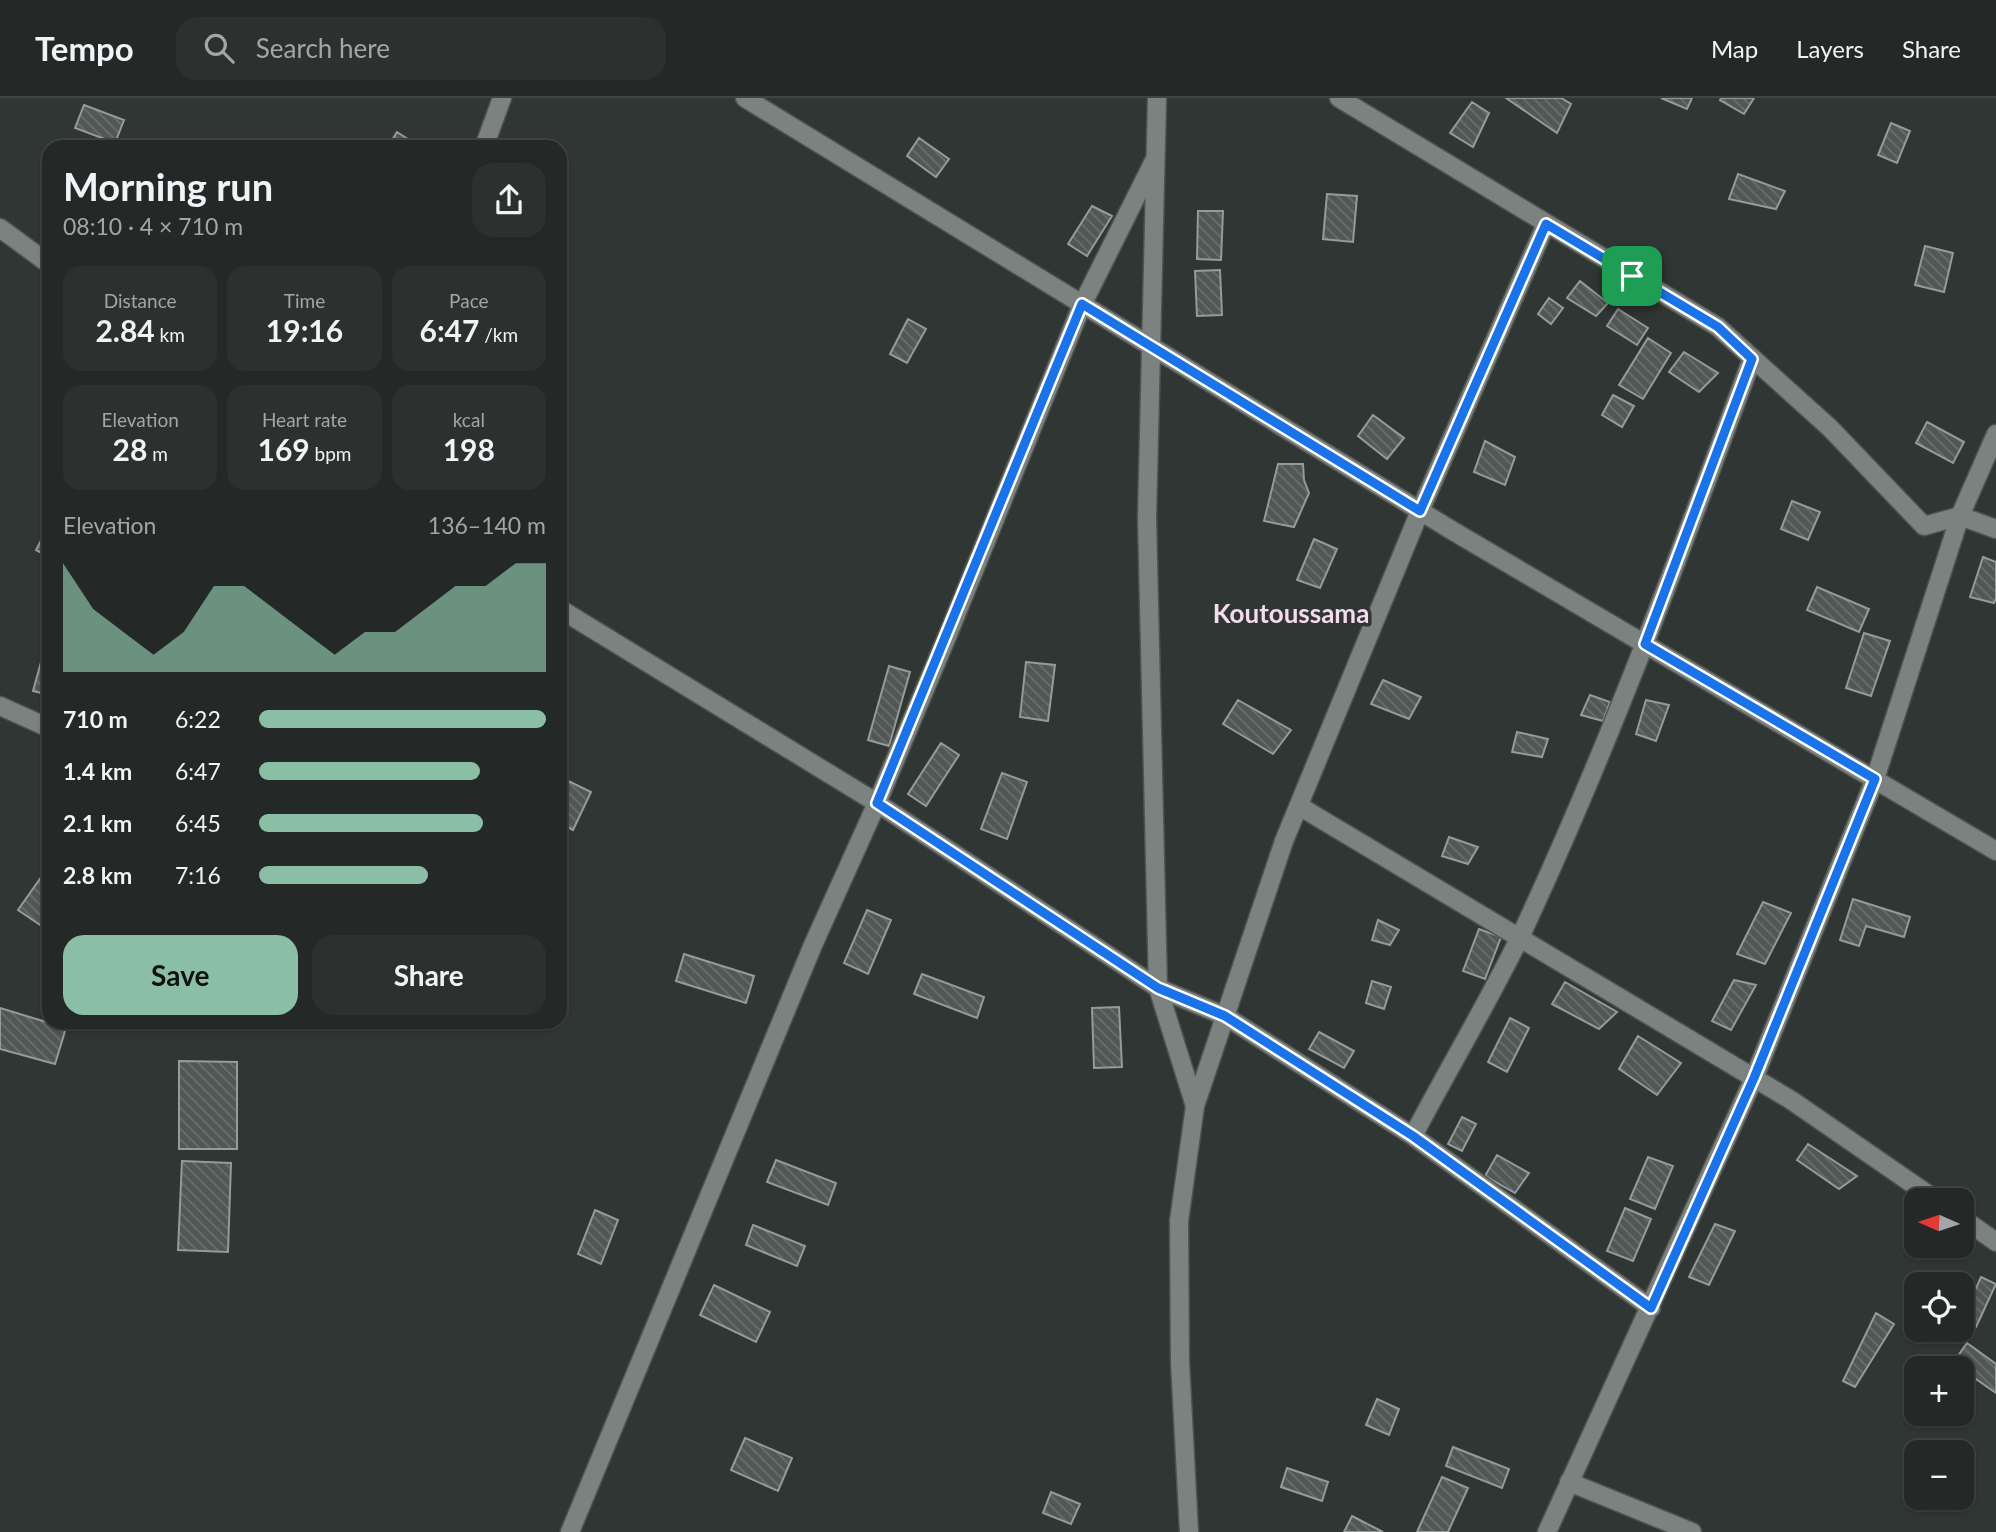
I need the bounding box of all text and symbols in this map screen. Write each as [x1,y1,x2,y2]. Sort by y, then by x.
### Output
search box [176,17,666,80]
text: Tempo [35,28,134,68]
icon: search [200,29,238,67]
text: Search here [256,32,390,64]
text: Map [1711,34,1758,63]
text: Layers [1796,34,1864,63]
text: Share [1902,34,1961,63]
text: Morning run [63,163,273,209]
button: share [472,163,546,237]
text: 08:10 · 4 × 710 m [63,212,243,240]
pin [1602,246,1662,306]
icon: arrive [1613,257,1651,295]
text: Distance [104,289,177,312]
text: Time [284,289,325,312]
text: Pace [449,289,489,312]
text: 2.84 [95,312,155,348]
text: 19:16 [266,312,343,348]
text: 6:47 [419,312,479,348]
text: km [155,323,185,346]
text: /km [479,323,518,346]
text: Elevation [102,408,179,431]
text: Heart rate [262,408,347,431]
text: kcal [453,408,485,431]
text: 28 [113,431,147,467]
text: 169 [258,431,310,467]
text: 198 [443,431,495,467]
text: m [147,442,168,465]
text: bpm [310,442,351,465]
text: Elevation [63,511,156,539]
text: 136–140 m [428,511,546,539]
district label: Koutoussama [1213,597,1369,629]
text: 710 m [63,705,128,733]
text: 6:22 [175,705,221,733]
text: 1.4 km [63,757,132,785]
text: 6:47 [175,757,221,785]
text: 2.1 km [63,809,132,837]
text: 6:45 [175,809,221,837]
text: 2.8 km [63,861,132,889]
text: 7:16 [175,861,221,889]
button: Save [63,935,298,1015]
button: Share [312,935,546,1015]
north arrow [1904,1188,1974,1258]
map controls [1904,1188,1974,1510]
button: locate [1904,1272,1974,1342]
button: + [1904,1356,1974,1426]
button: − [1904,1440,1974,1510]

